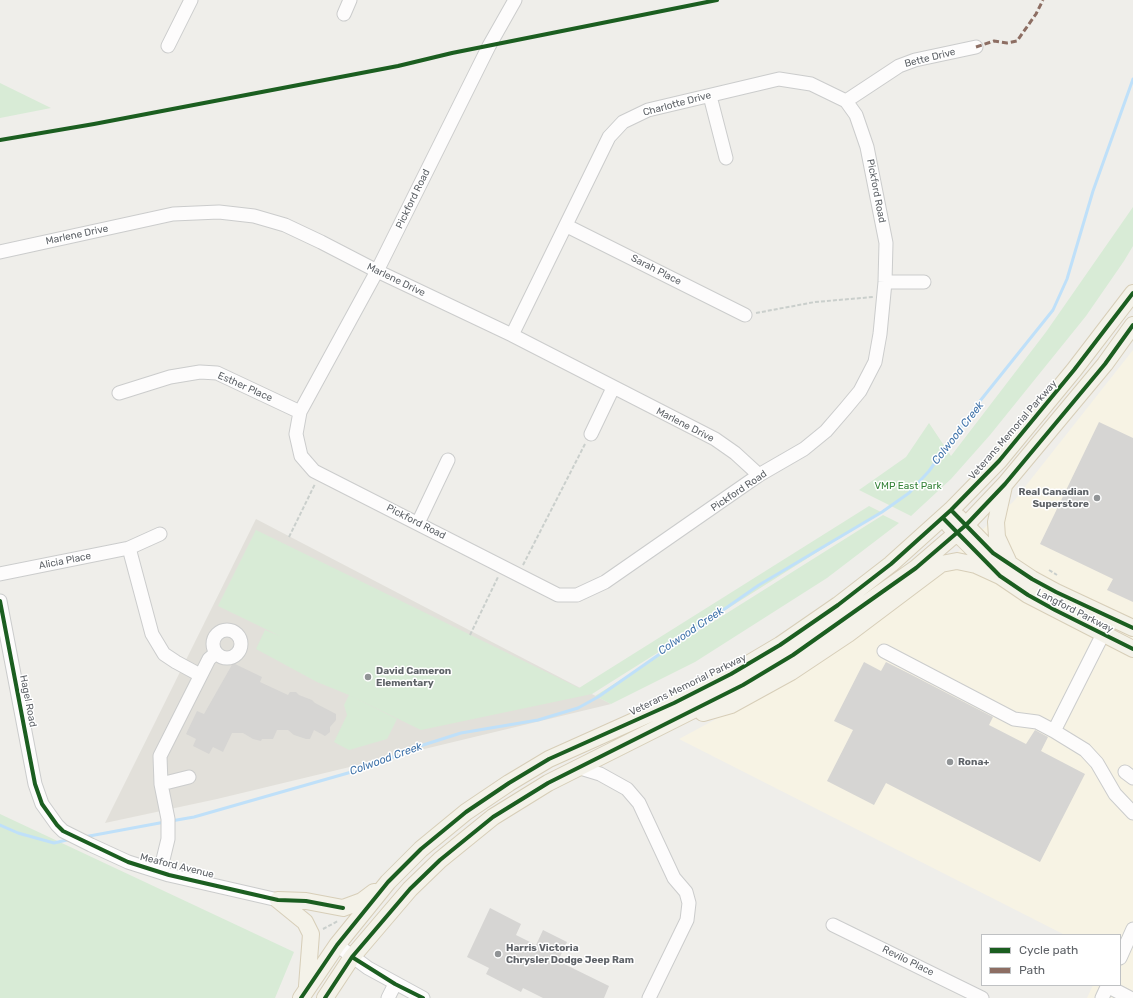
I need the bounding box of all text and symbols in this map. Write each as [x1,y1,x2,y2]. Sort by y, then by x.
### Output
street label: Bette Drive [903,46,957,70]
street label: Charlotte Drive [642,89,712,119]
street label: Pickford Road [864,158,888,224]
street label: Pickford Road [393,167,433,231]
street label: Marlene Drive [45,223,109,247]
street label: Sarah Place [629,252,683,288]
street label: Marlene Drive [365,261,427,299]
street label: Esther Place [216,370,274,404]
street label: Veterans Memorial Parkway [966,378,1060,482]
water label: Colwood Creek [929,399,987,467]
street label: Marlene Drive [654,405,716,445]
street label: Pickford Road [709,468,769,514]
park label: VMP East Park [874,480,942,492]
place label: Real Canadian Superstore [1019,486,1089,510]
marker: Real Canadian Superstore [1092,493,1102,503]
street label: Pickford Road [384,502,448,542]
street label: Alicia Place [38,550,92,572]
street label: Langford Parkway [1035,587,1115,635]
water label: Colwood Creek [656,604,726,658]
street label: Veterans Memorial Parkway [628,651,748,719]
place label: David Cameron Elementary [376,665,451,688]
marker: David Cameron Elementary [363,672,373,682]
street label: Hagel Road [17,674,39,728]
water label: Colwood Creek [348,740,424,778]
place label: Rona+ [958,756,989,768]
marker: Rona+ [945,757,955,767]
street label: Meaford Avenue [139,851,215,881]
legend [981,934,1121,986]
place label: Harris Victoria Chrysler Dodge Jeep Ram [506,942,634,966]
street label: Revilo Place [880,943,936,979]
text: Cycle path [1019,943,1078,957]
marker: Harris Victoria Chrysler Dodge Jeep Ram [493,949,503,959]
text: Path [1019,963,1045,977]

